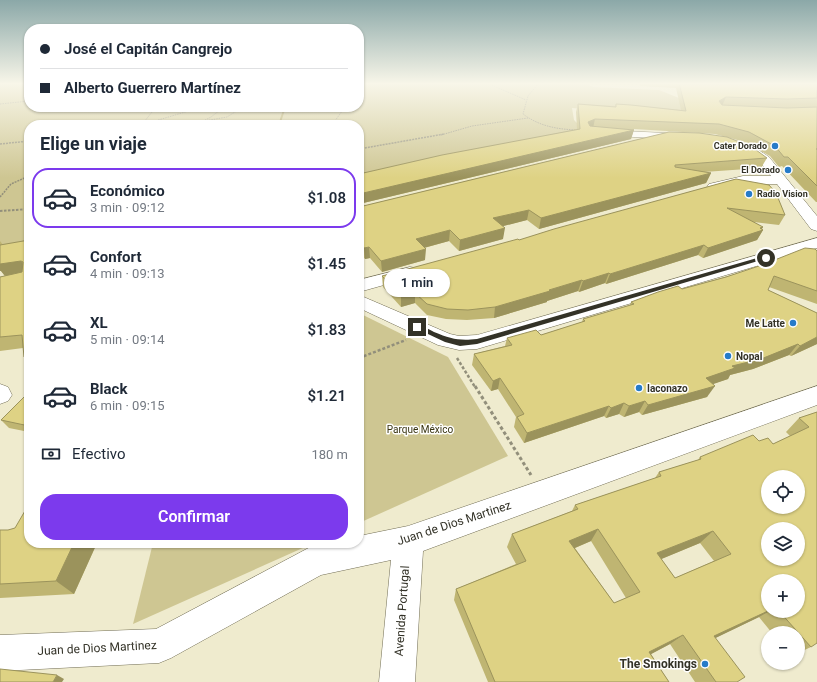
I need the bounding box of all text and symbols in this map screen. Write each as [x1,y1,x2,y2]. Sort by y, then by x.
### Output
text: José el Capitán Cangrejo [64,40,232,58]
text: Alberto Guerrero Martínez [64,79,241,97]
text: Elige un viaje [40,133,147,154]
place label: Cater Dorado [714,141,767,151]
marker: Cater Dorado [770,141,780,151]
place label: El Dorado [741,165,780,175]
marker: El Dorado [783,165,793,175]
icon: car [42,180,78,216]
text: Económico [90,182,165,200]
text: $1.08 [307,189,346,207]
marker: Radio Vision [744,189,754,199]
place label: Radio Vision [757,189,808,199]
text: 3 min · 09:12 [90,200,165,215]
icon: car [42,246,78,282]
text: Confort [90,248,141,266]
route start [757,249,775,267]
text: $1.45 [307,255,346,273]
text: 4 min · 09:13 [90,266,165,281]
callout: 1 min [384,269,450,297]
text: 1 min [401,275,433,290]
icon: car [42,312,78,348]
text: XL [90,314,108,332]
route end [408,318,426,336]
place label: Me Latte [745,318,786,329]
marker: Me Latte [788,318,798,328]
text: $1.83 [307,321,346,339]
text: 5 min · 09:14 [90,332,165,347]
marker: Nopal [723,351,733,361]
place label: Nopal [736,351,763,362]
icon: car [42,378,78,414]
text: Black [90,380,127,398]
marker: Iaconazo [634,383,644,393]
place label: Iaconazo [647,383,688,394]
text: $1.21 [307,387,346,405]
text: 6 min · 09:15 [90,398,165,413]
park label: Parque México [387,424,453,435]
icon: cash [40,443,62,465]
text: Efectivo [72,445,126,463]
text: 180 m [311,447,348,462]
map controls [761,470,805,670]
button: locate [761,470,805,514]
button: Confirmar [40,494,348,540]
street label: Juan de Dios Martinez [395,498,513,548]
button: layers [761,522,805,566]
street label: Avenida Portugal [392,565,412,657]
button: + [761,574,805,618]
button: − [761,626,805,670]
street label: Juan de Dios Martinez [37,638,157,658]
place label: The Smokings [619,657,697,671]
marker: The Smokings [700,659,710,669]

